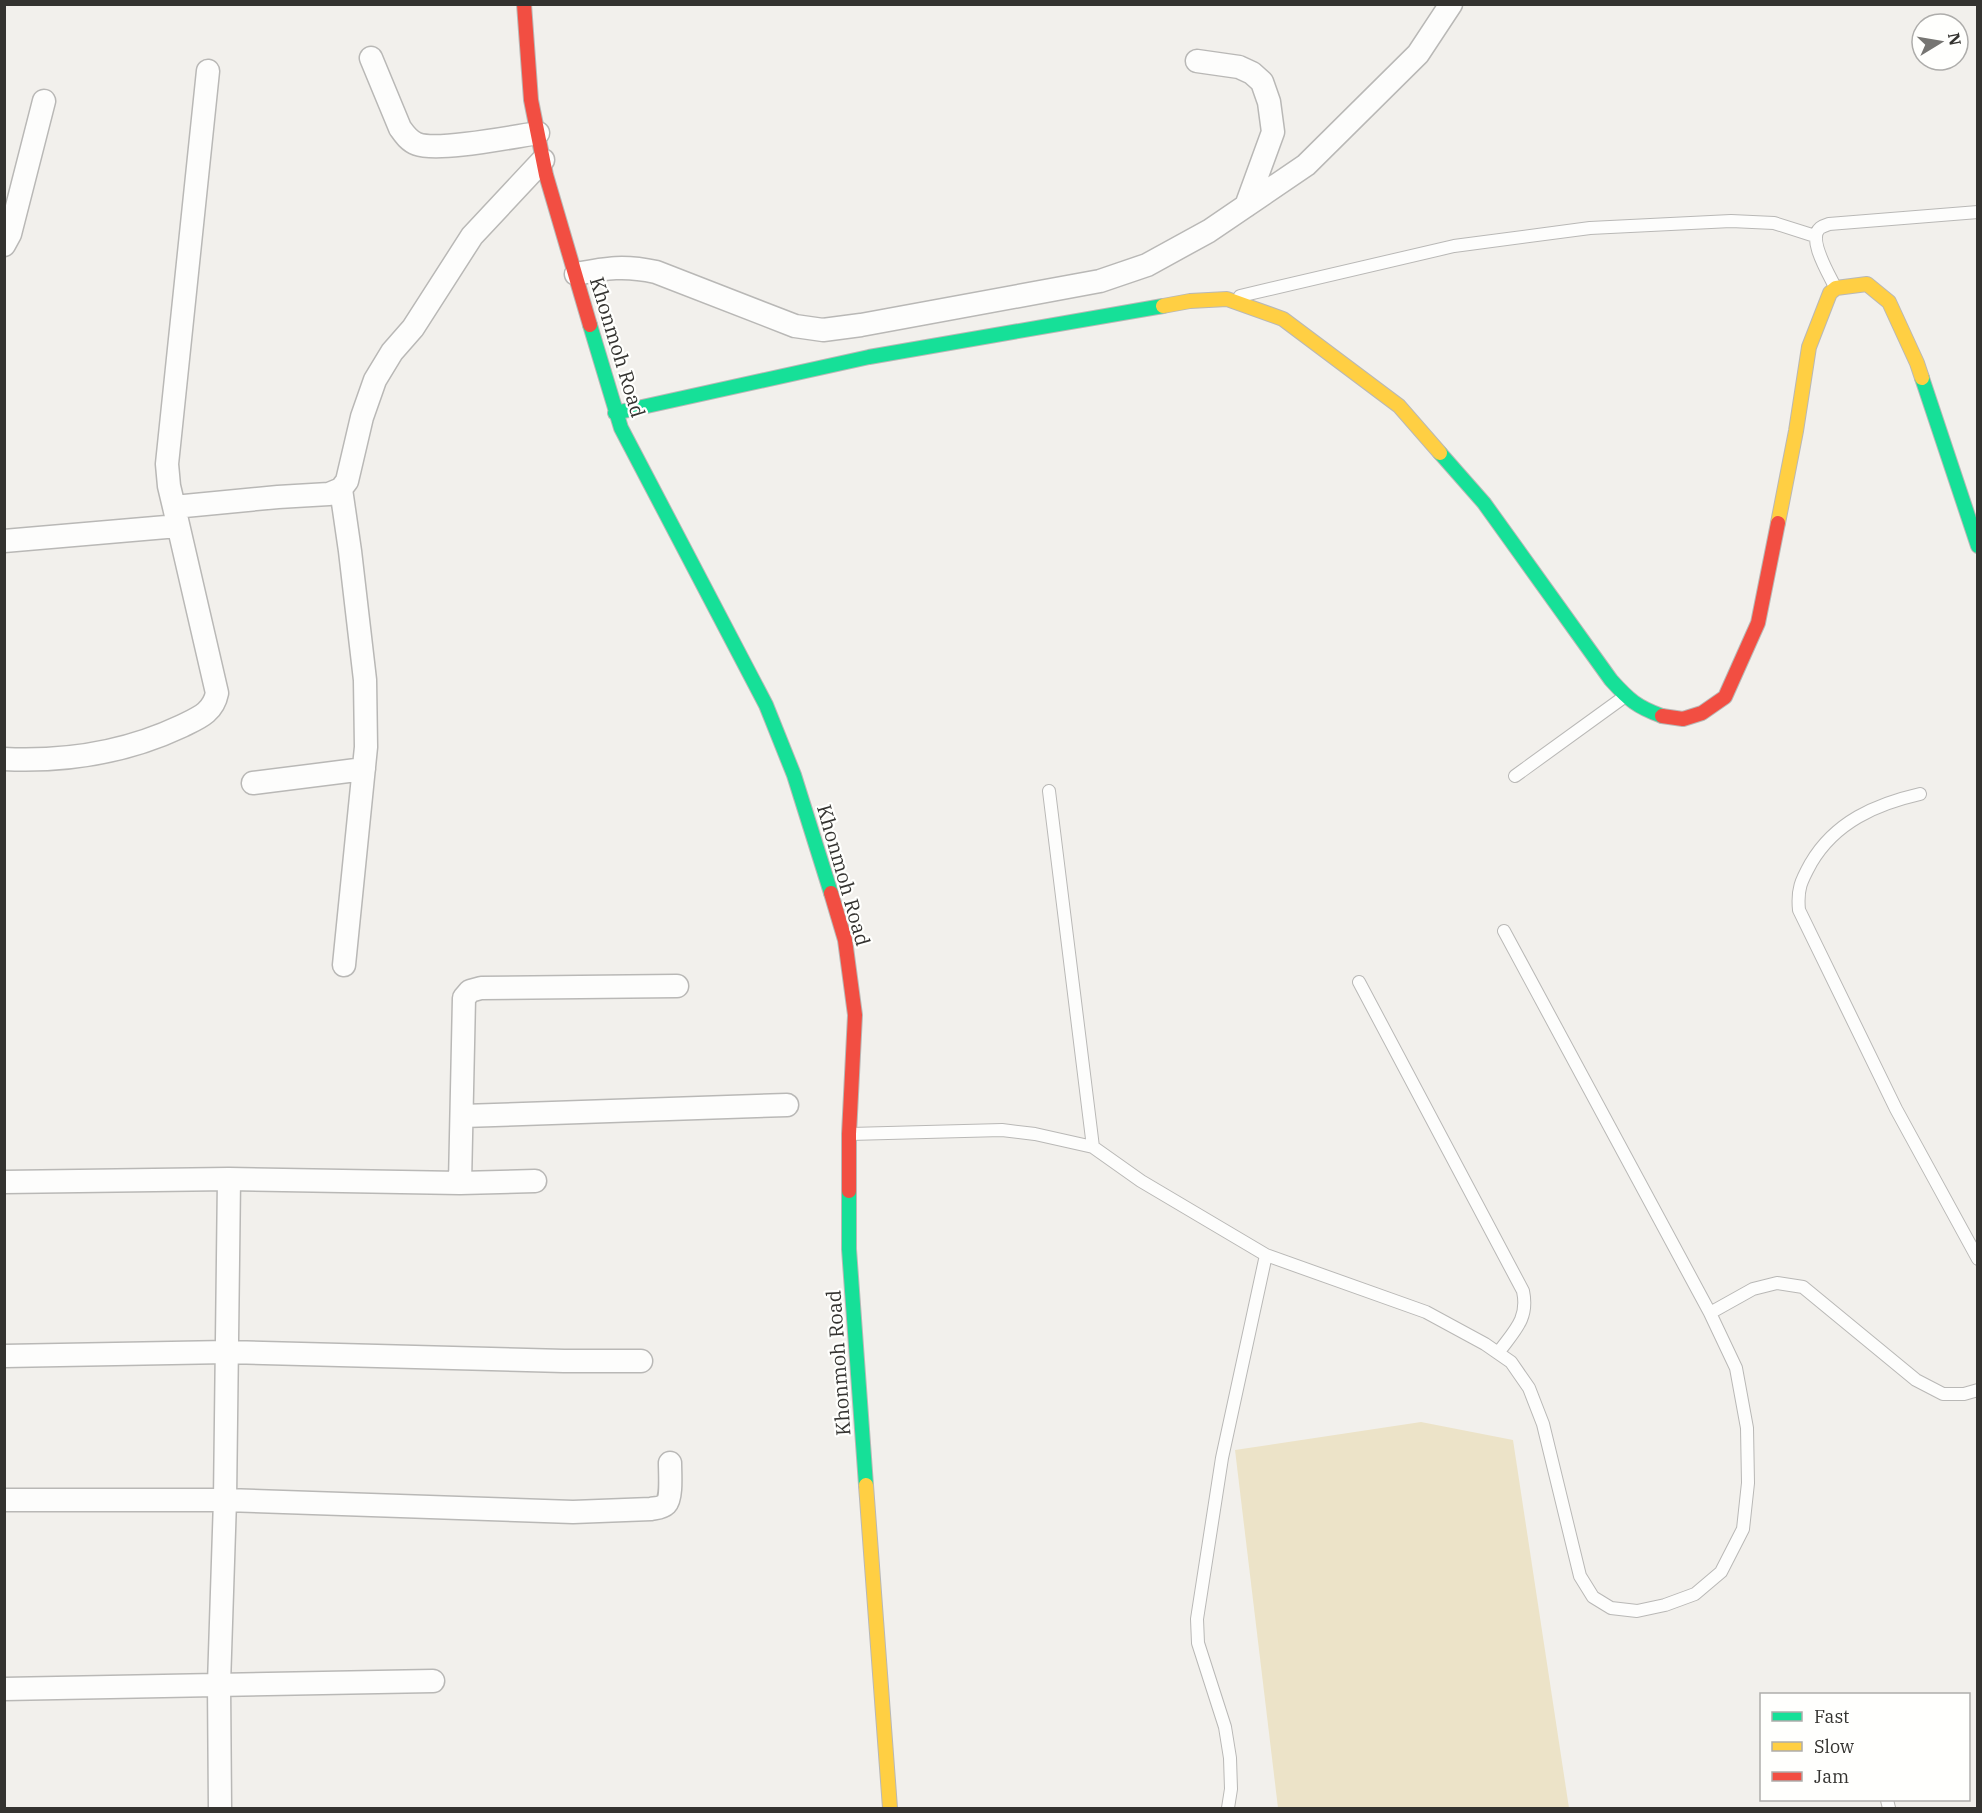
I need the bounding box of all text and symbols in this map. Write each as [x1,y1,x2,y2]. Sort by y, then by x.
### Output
north arrow [1910,12,1970,72]
text: N [1944,31,1966,47]
street label: Khonmoh Road [584,273,652,421]
street label: Khonmoh Road [811,801,877,949]
street label: Khonmoh Road [819,1289,857,1437]
legend [1760,1693,1970,1801]
text: Fast [1814,1705,1849,1728]
text: Slow [1814,1735,1854,1758]
text: Jam [1814,1765,1849,1788]

